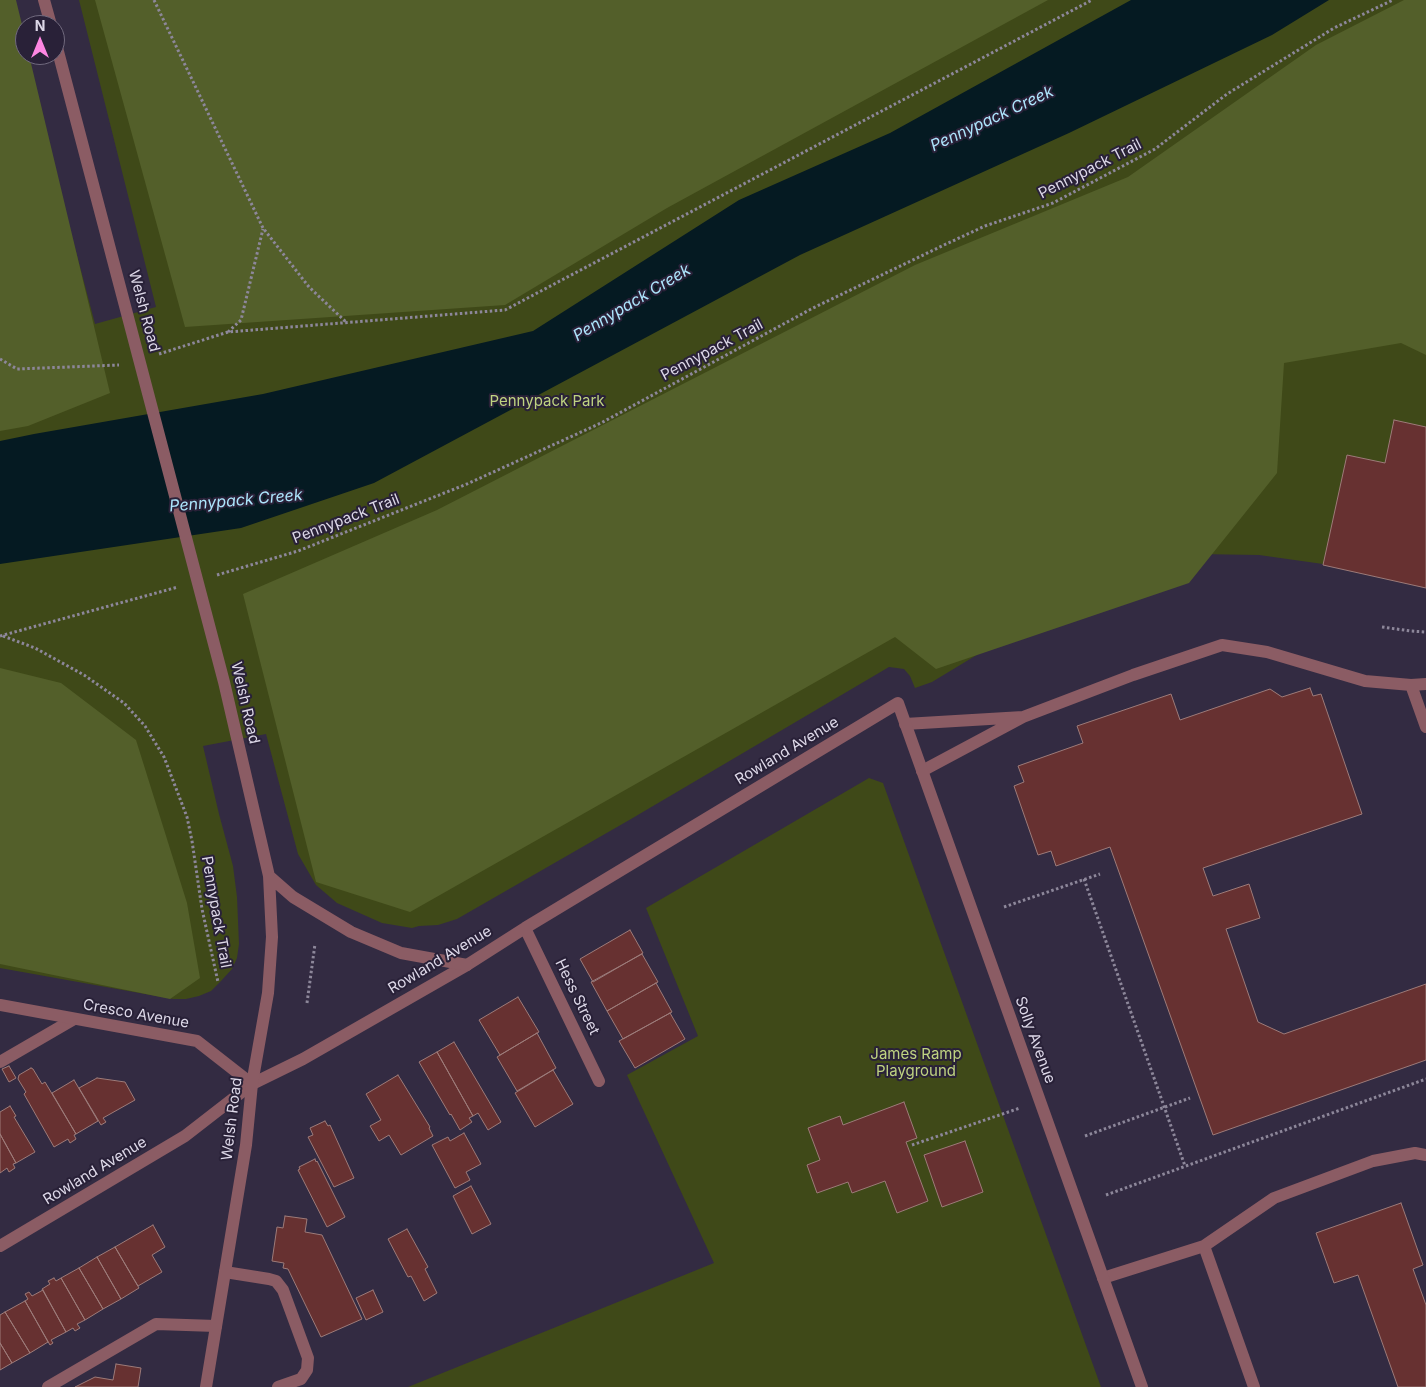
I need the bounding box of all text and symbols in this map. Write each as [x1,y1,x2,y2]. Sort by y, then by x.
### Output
north arrow [15,15,65,65]
text: N [35,17,45,34]
water label: Pennypack Creek [927,82,1057,156]
street label: Pennypack Trail [1036,135,1144,203]
water label: Pennypack Creek [570,260,694,346]
street label: Welsh Road [124,268,164,354]
street label: Pennypack Trail [658,315,766,385]
park label: Pennypack Park [489,392,605,410]
water label: Pennypack Creek [169,486,303,516]
street label: Pennypack Trail [290,490,402,548]
street label: Welsh Road [227,660,263,746]
street label: Rowland Avenue [732,713,842,789]
street label: Pennypack Trail [197,855,235,969]
street label: Rowland Avenue [385,922,495,998]
street label: Hess Street [551,956,603,1038]
street label: Solly Avenue [1011,994,1059,1086]
street label: Cresco Avenue [82,996,190,1032]
park label: James Ramp Playground [870,1045,962,1080]
street label: Welsh Road [218,1076,246,1162]
street label: Rowland Avenue [40,1133,150,1209]

